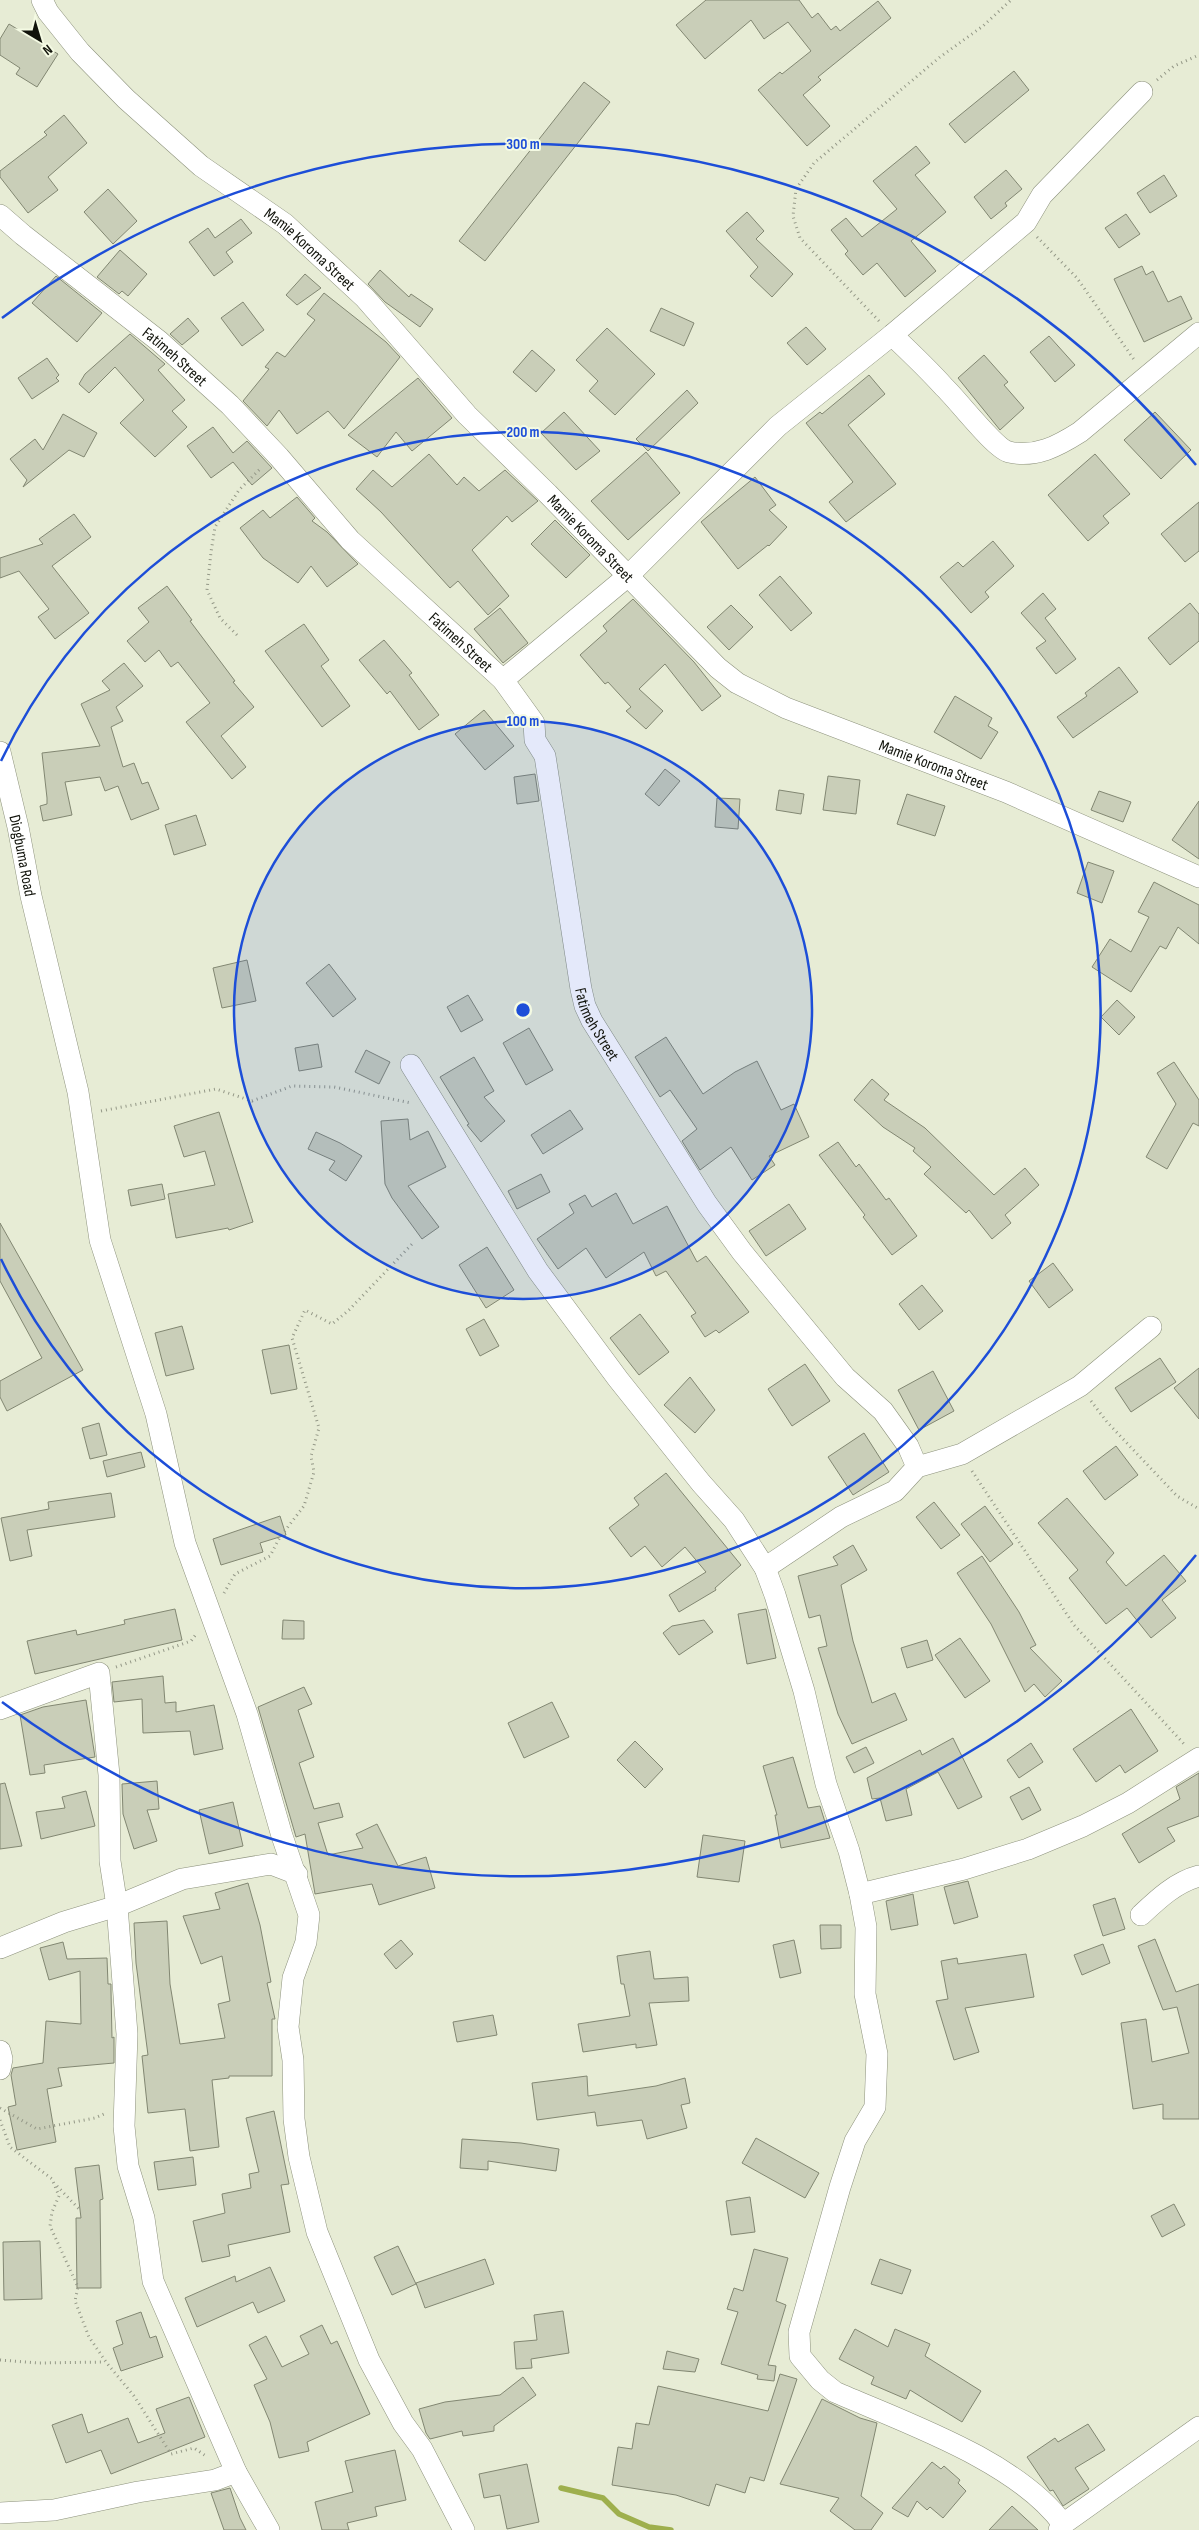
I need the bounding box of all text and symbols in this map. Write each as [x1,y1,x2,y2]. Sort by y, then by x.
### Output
north arrow [15,15,65,65]
text: N [40,41,56,59]
text: 300 m [506,135,540,154]
street label: Mamie Koroma Street [260,205,359,295]
street label: Fatimeh Street [138,324,210,391]
text: 200 m [506,423,540,442]
street label: Mamie Koroma Street [543,491,637,587]
street label: Fatimeh Street [424,609,496,677]
text: 100 m [507,712,539,731]
street label: Mamie Koroma Street [876,736,991,795]
street label: Diogbuma Road [4,813,39,898]
street label: Fatimeh Street [570,986,623,1065]
centre of rings [514,1001,532,1019]

